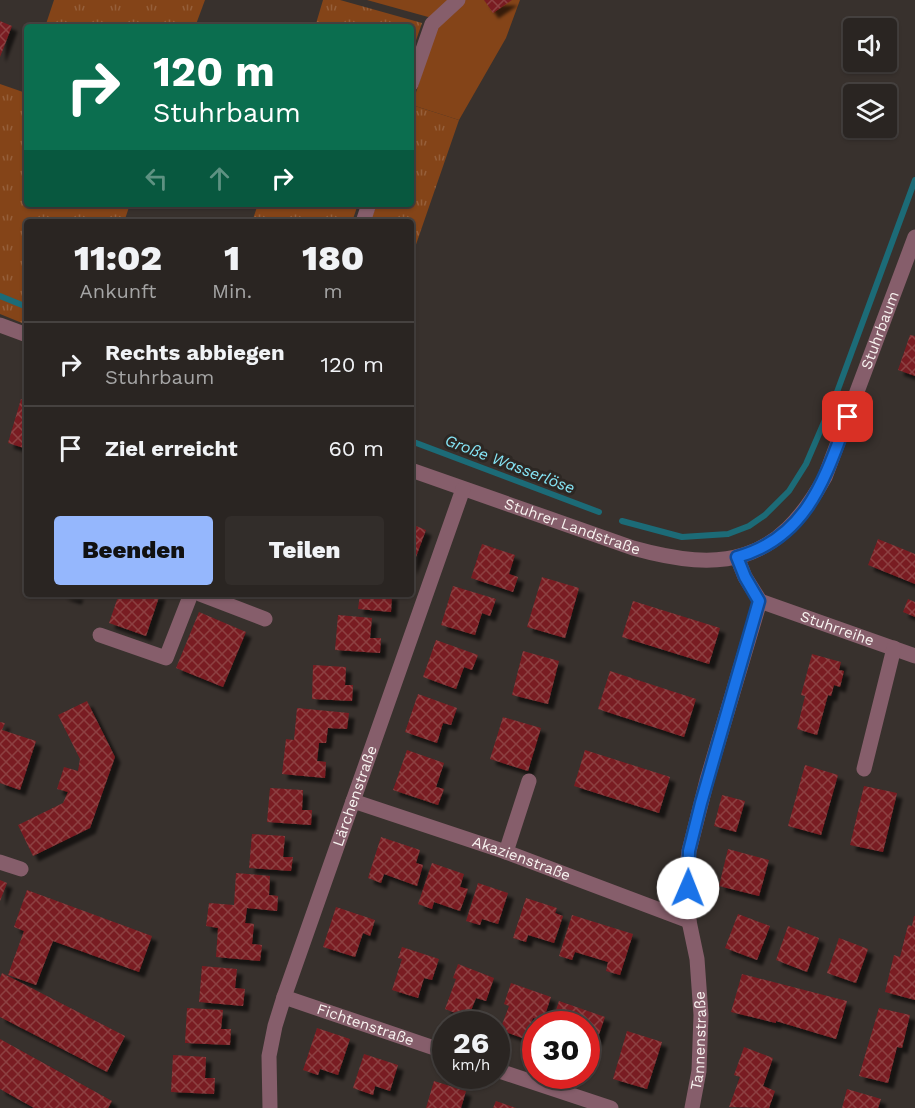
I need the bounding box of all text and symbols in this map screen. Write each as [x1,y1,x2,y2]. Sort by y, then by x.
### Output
map controls [843,18,897,138]
button: sound [843,18,897,72]
text: 120 m [153,47,275,96]
icon: right [54,48,132,126]
button: layers [843,84,897,138]
text: Stuhrbaum [153,97,301,129]
icon: left [140,162,173,195]
icon: ahead [203,162,236,195]
icon: right [266,162,299,195]
text: 11:02 [74,237,162,279]
text: 1 [224,237,240,279]
text: 180 [302,237,364,279]
text: Ankunft [80,279,156,303]
text: Min. [212,279,252,303]
text: m [323,279,343,303]
street label: Stuhrbaum [857,289,903,372]
text: Rechts abbiegen [105,340,285,365]
icon: right [54,348,87,381]
text: 120 m [320,352,384,377]
text: Stuhrbaum [105,365,214,389]
pin [822,391,873,442]
icon: arrive [831,400,864,433]
water label: Große Wasserlöse [442,430,578,498]
icon: arrive [54,432,87,465]
text: Ziel erreicht [105,436,238,461]
text: 60 m [328,436,384,461]
street label: Stuhrer Landstraße [502,495,642,559]
button: Beenden [54,516,213,585]
button: Teilen [225,516,384,585]
street label: Stuhrreihe [798,607,877,650]
street label: Lärchenstraße [329,743,381,849]
street label: Akazienstraße [470,832,573,885]
position arrow [656,856,720,920]
street label: Tannenstraße [687,991,710,1092]
street label: Fichtenstraße [314,1000,416,1049]
speed limit sign: 30 [522,1011,600,1089]
text: 26 [453,1025,489,1060]
text: km/h [452,1056,490,1074]

